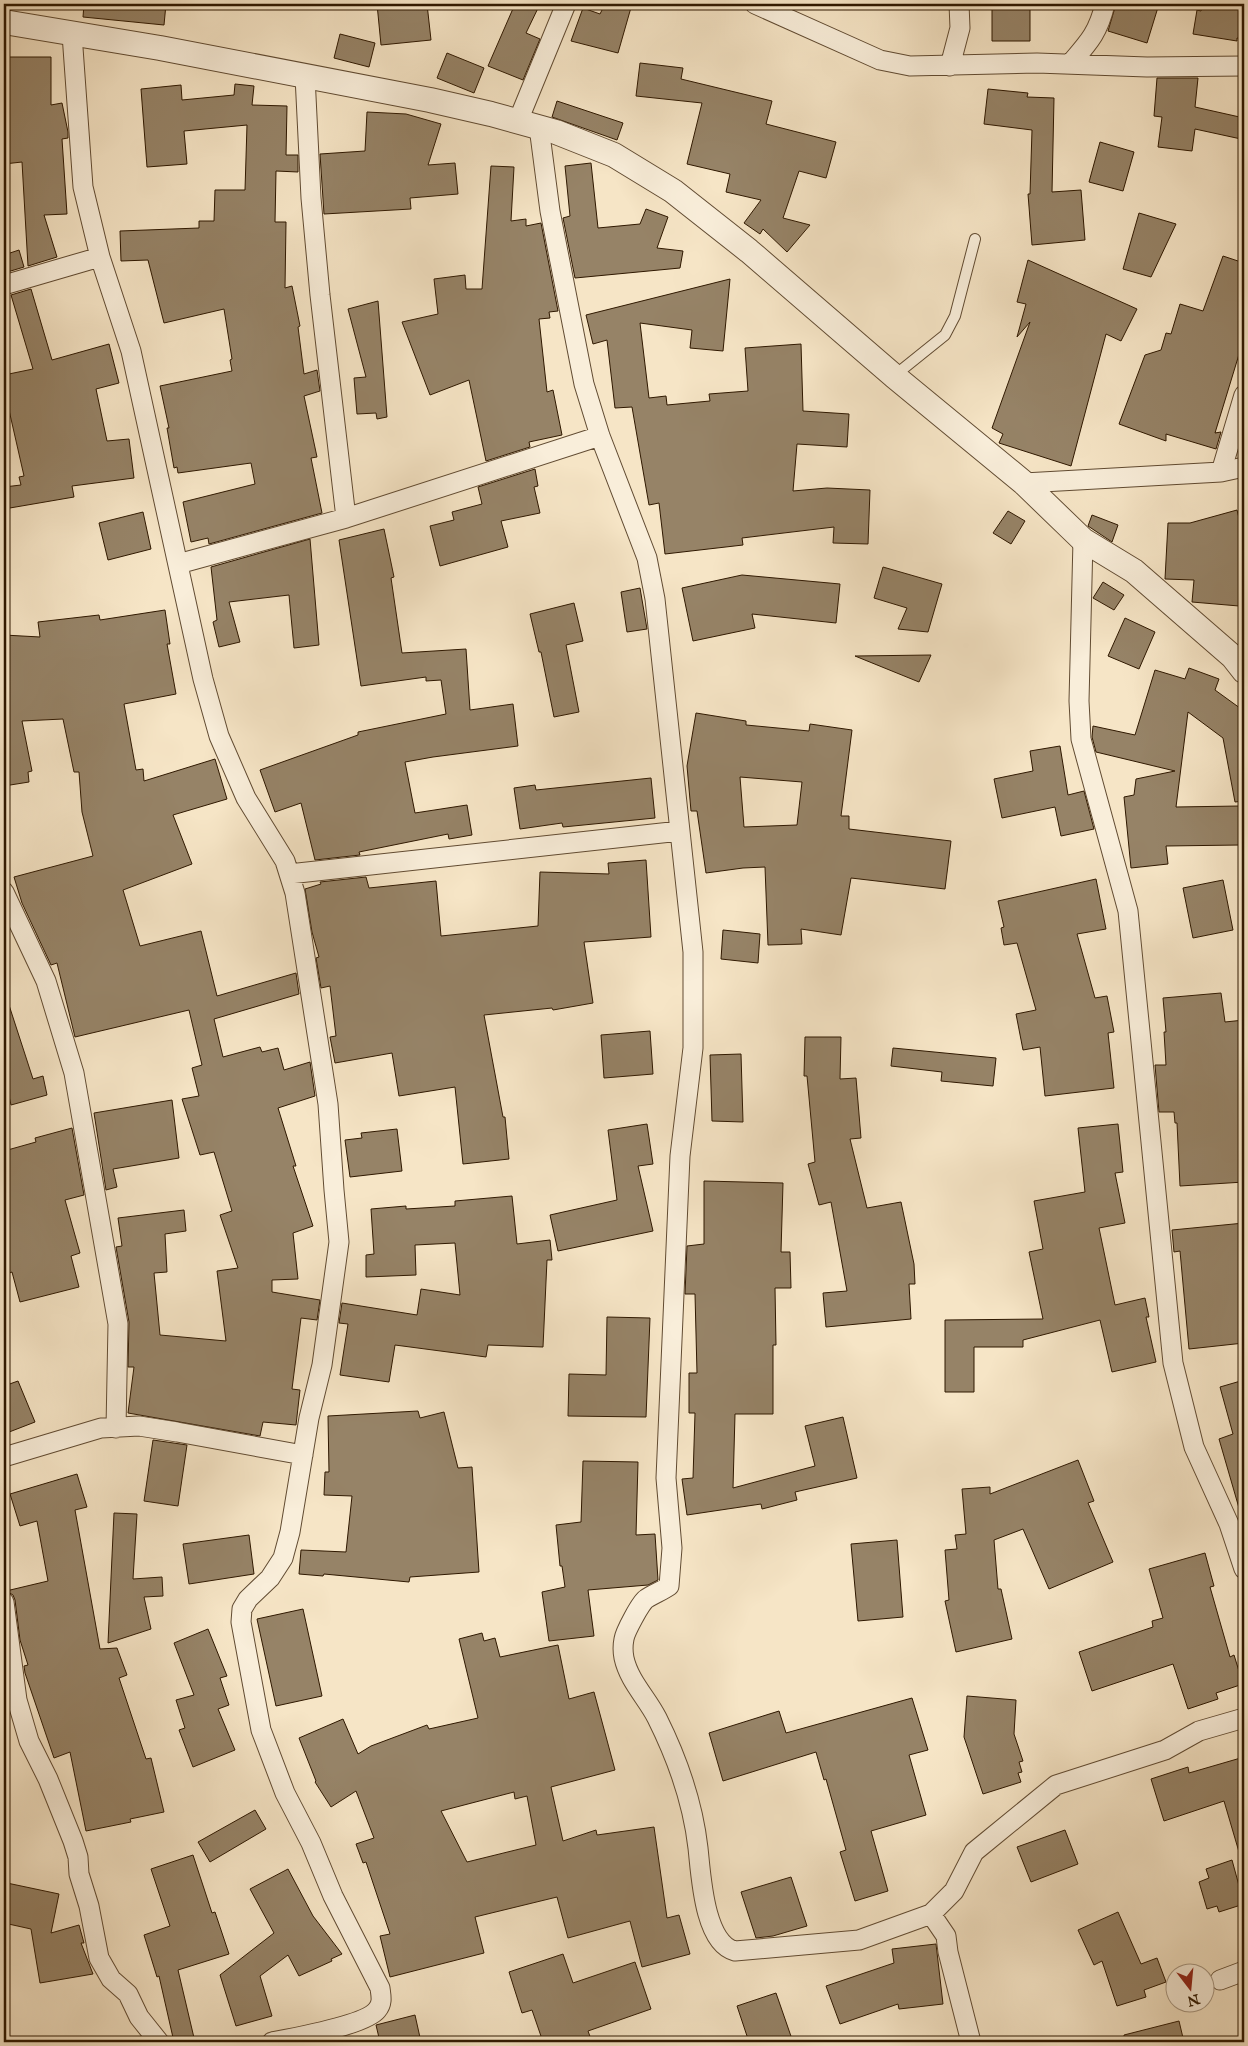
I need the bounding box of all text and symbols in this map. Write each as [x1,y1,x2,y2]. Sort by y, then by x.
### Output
north arrow [1166,1964,1216,2014]
text: N [1185,1989,1203,2010]

